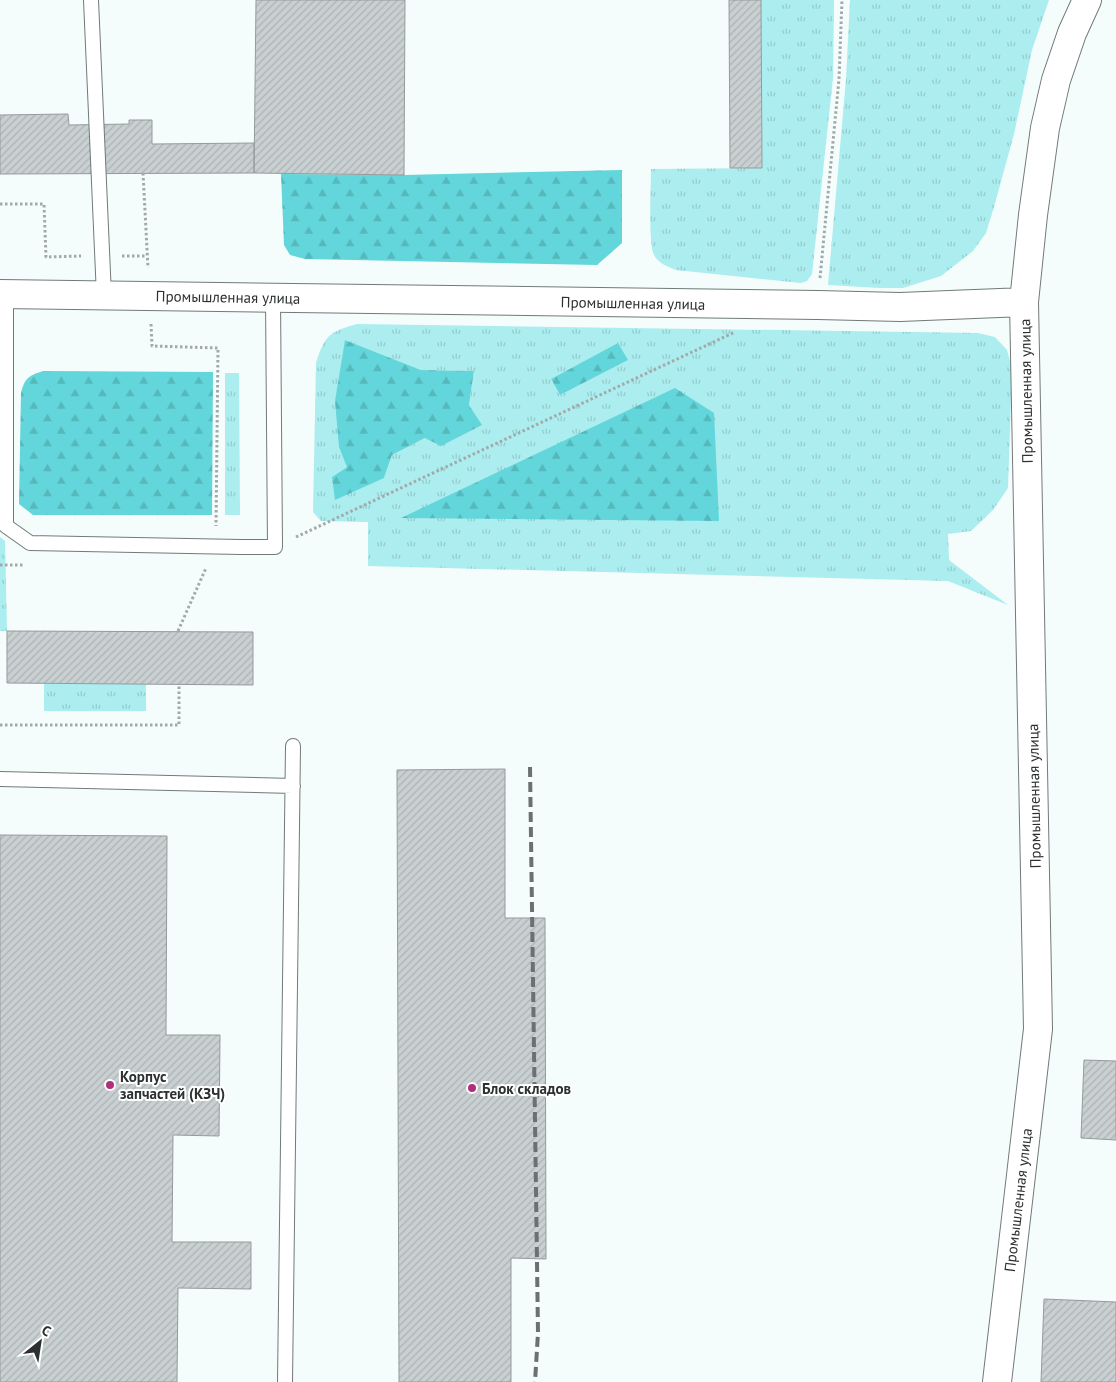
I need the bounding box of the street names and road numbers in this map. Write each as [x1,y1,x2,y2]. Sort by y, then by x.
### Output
street label: Промышленная улица [155,286,301,308]
street label: Промышленная улица [560,292,706,314]
street label: Промышленная улица [1015,318,1037,464]
street label: Промышленная улица [1023,723,1045,869]
street label: Промышленная улица [1000,1127,1036,1273]

